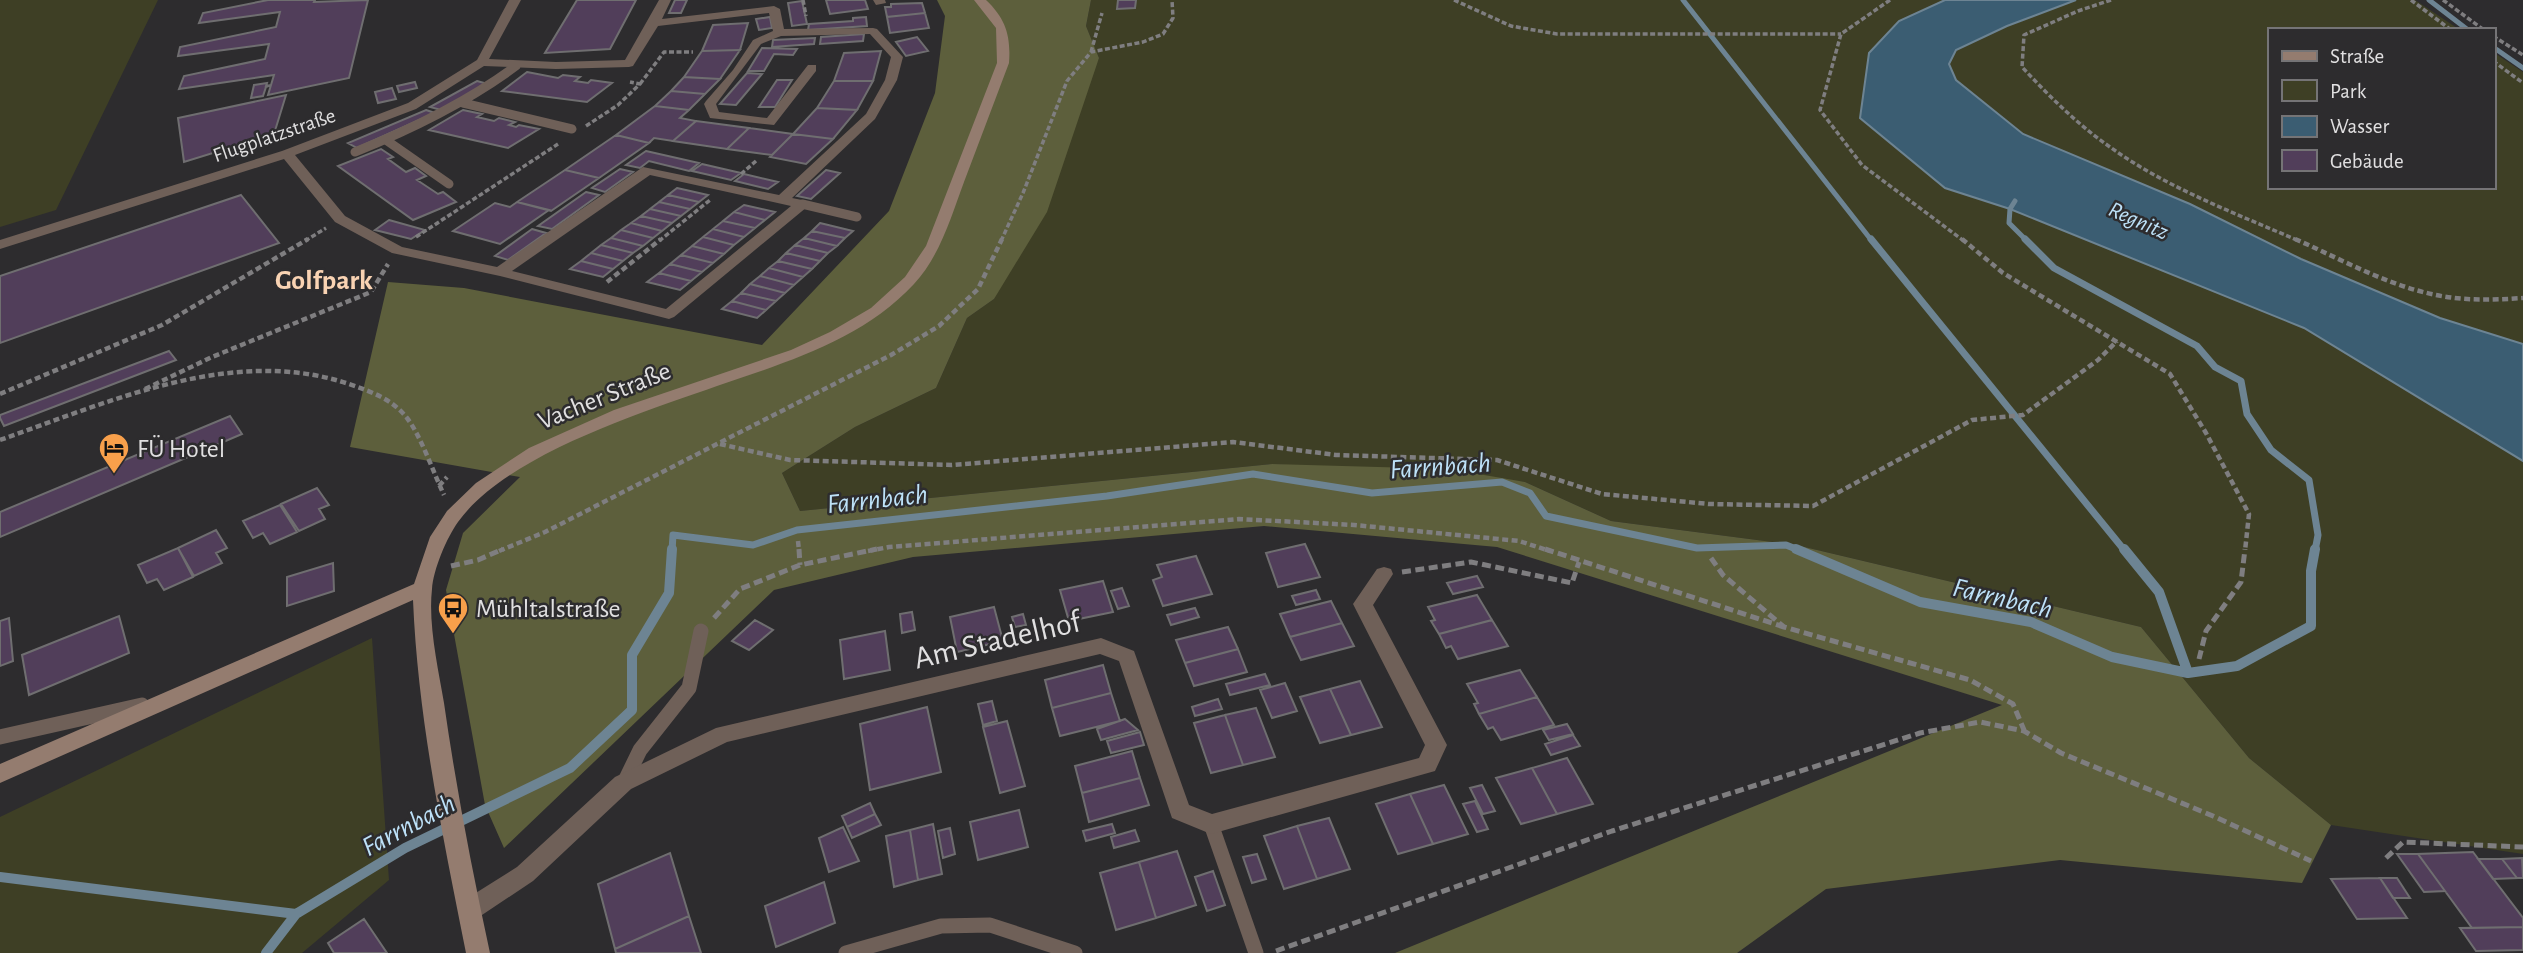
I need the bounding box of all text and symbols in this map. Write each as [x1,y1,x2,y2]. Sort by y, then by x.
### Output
legend [2268,28,2495,189]
text: Straße [2330,46,2384,67]
text: Park [2330,81,2367,102]
street label: Flugplatzstraße [210,105,338,166]
text: Wasser [2330,116,2390,137]
text: Gebäude [2330,151,2404,172]
water label: Regnitz [2105,198,2172,245]
district label: Golfpark [275,267,373,295]
street label: Vacher Straße [534,358,674,434]
hotel icon: FÜ Hotel [97,431,131,475]
place label: FÜ Hotel [137,435,225,462]
water label: Farrnbach [1389,449,1492,484]
water label: Farrnbach [825,481,929,519]
water label: Farrnbach [1950,574,2055,624]
bus stop icon: Mühltalstraße [436,591,470,635]
place label: Mühltalstraße [476,596,620,622]
street label: Am Stadelhof [911,605,1086,675]
water label: Farrnbach [358,790,460,862]

